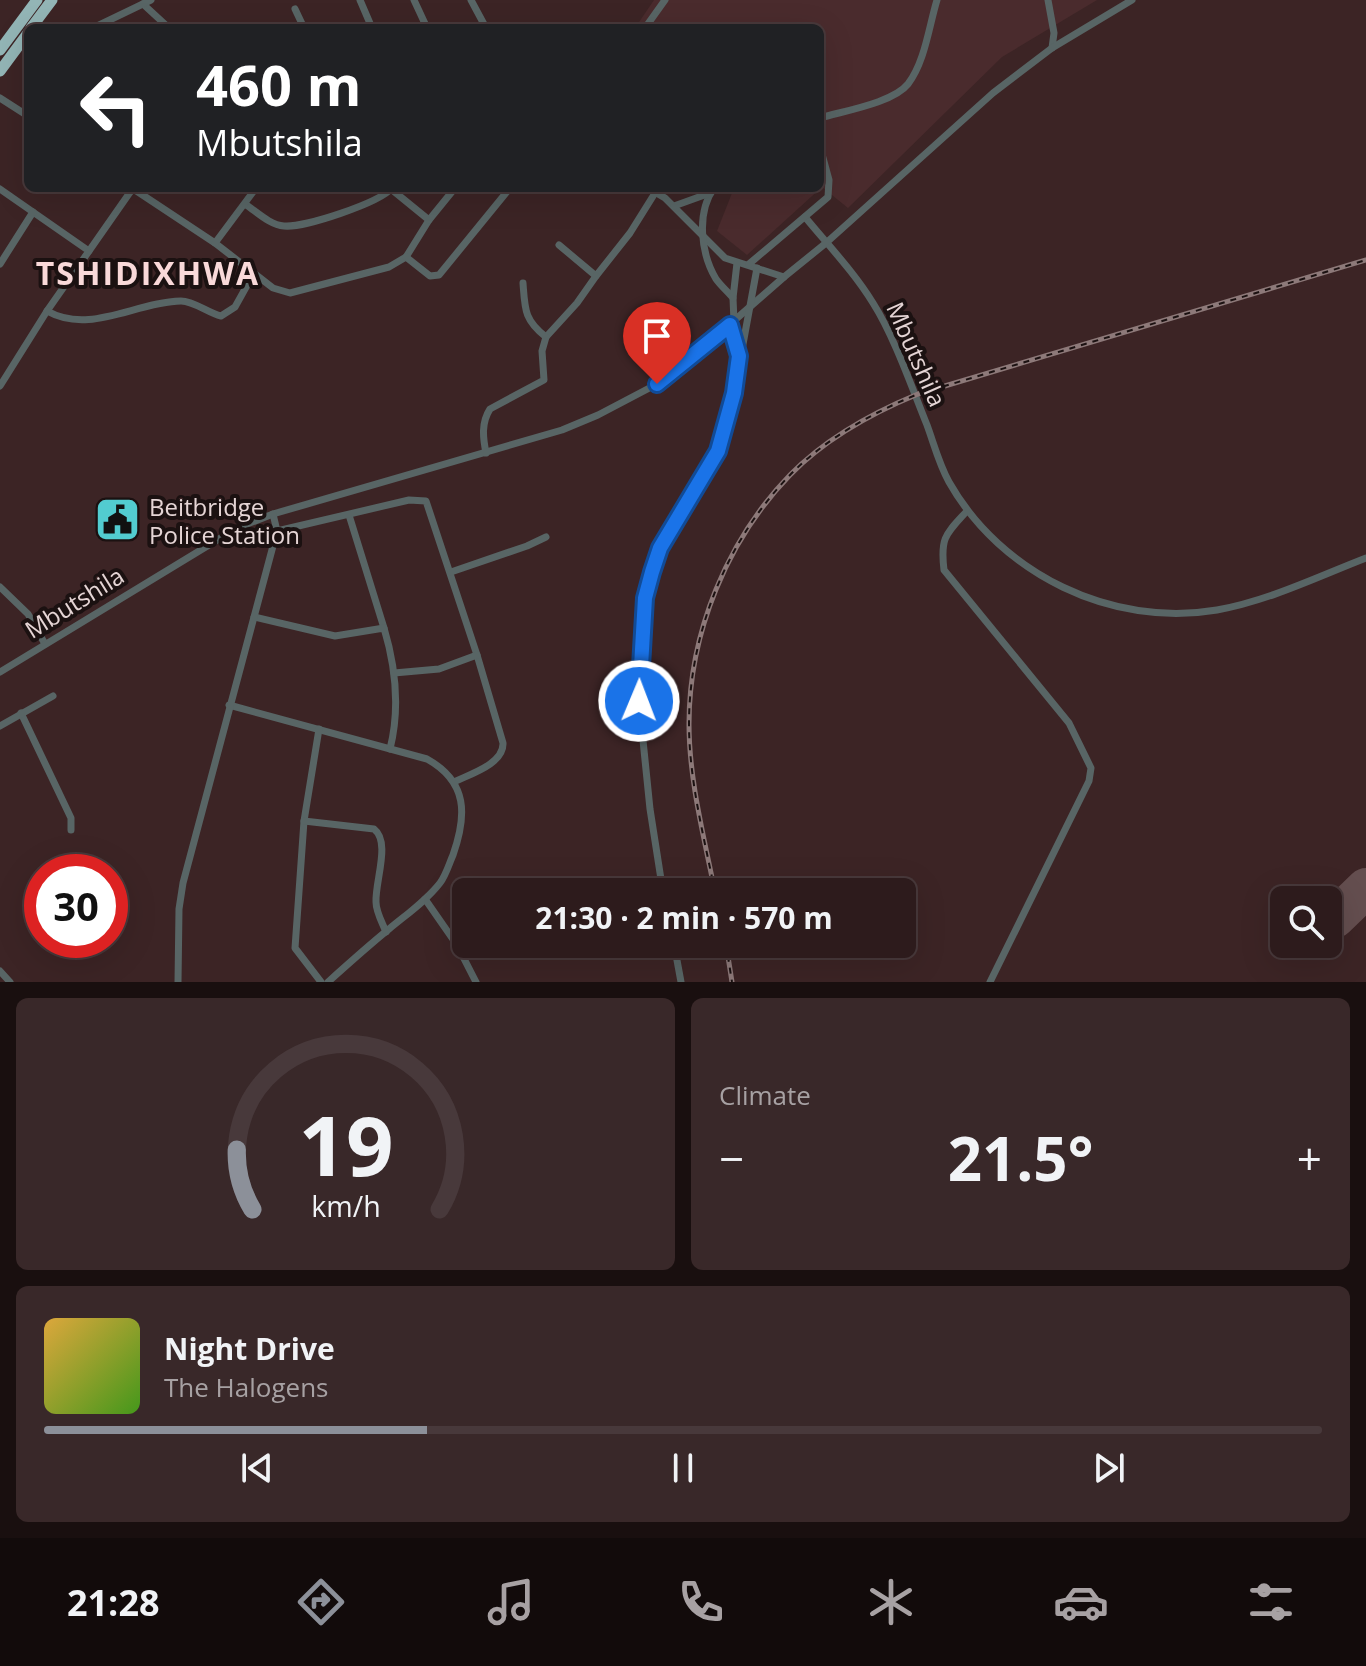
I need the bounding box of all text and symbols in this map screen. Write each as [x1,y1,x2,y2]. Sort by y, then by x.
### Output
text: 460 m [196,46,362,122]
icon: left [64,56,168,160]
text: Mbutshila [196,118,363,167]
district label: TSHIDIXHWA [36,251,260,294]
street label: Mbutshila [879,297,955,411]
pin [623,302,691,384]
icon: arrive [635,314,679,358]
place label: Beitbridge Police Station [149,490,300,551]
public building icon: Beitbridge Police Station [94,496,142,544]
street label: Mbutshila [18,559,130,645]
position arrow [597,659,681,743]
speed limit sign: 30 [24,854,128,958]
map controls [1270,886,1342,958]
button: search [1270,886,1342,958]
text: 21:30 · 2 min · 570 m [535,897,833,938]
text: Climate [719,1077,811,1113]
text: 19 [298,1087,393,1200]
text: 21.5° [948,1117,1093,1199]
text: − [719,1128,744,1188]
text: + [1297,1128,1322,1188]
text: km/h [311,1186,380,1225]
text: Night Drive [164,1328,335,1369]
text: The Halogens [164,1369,329,1405]
icon: previous [235,1446,279,1490]
icon: pause [661,1446,705,1490]
icon: next [1087,1446,1131,1490]
icon: directions [293,1574,349,1630]
icon: music [483,1574,539,1630]
icon: phone [673,1574,729,1630]
icon: climate [863,1574,919,1630]
icon: car [1053,1574,1109,1630]
icon: filters [1243,1574,1299,1630]
text: 21:28 [67,1578,160,1627]

